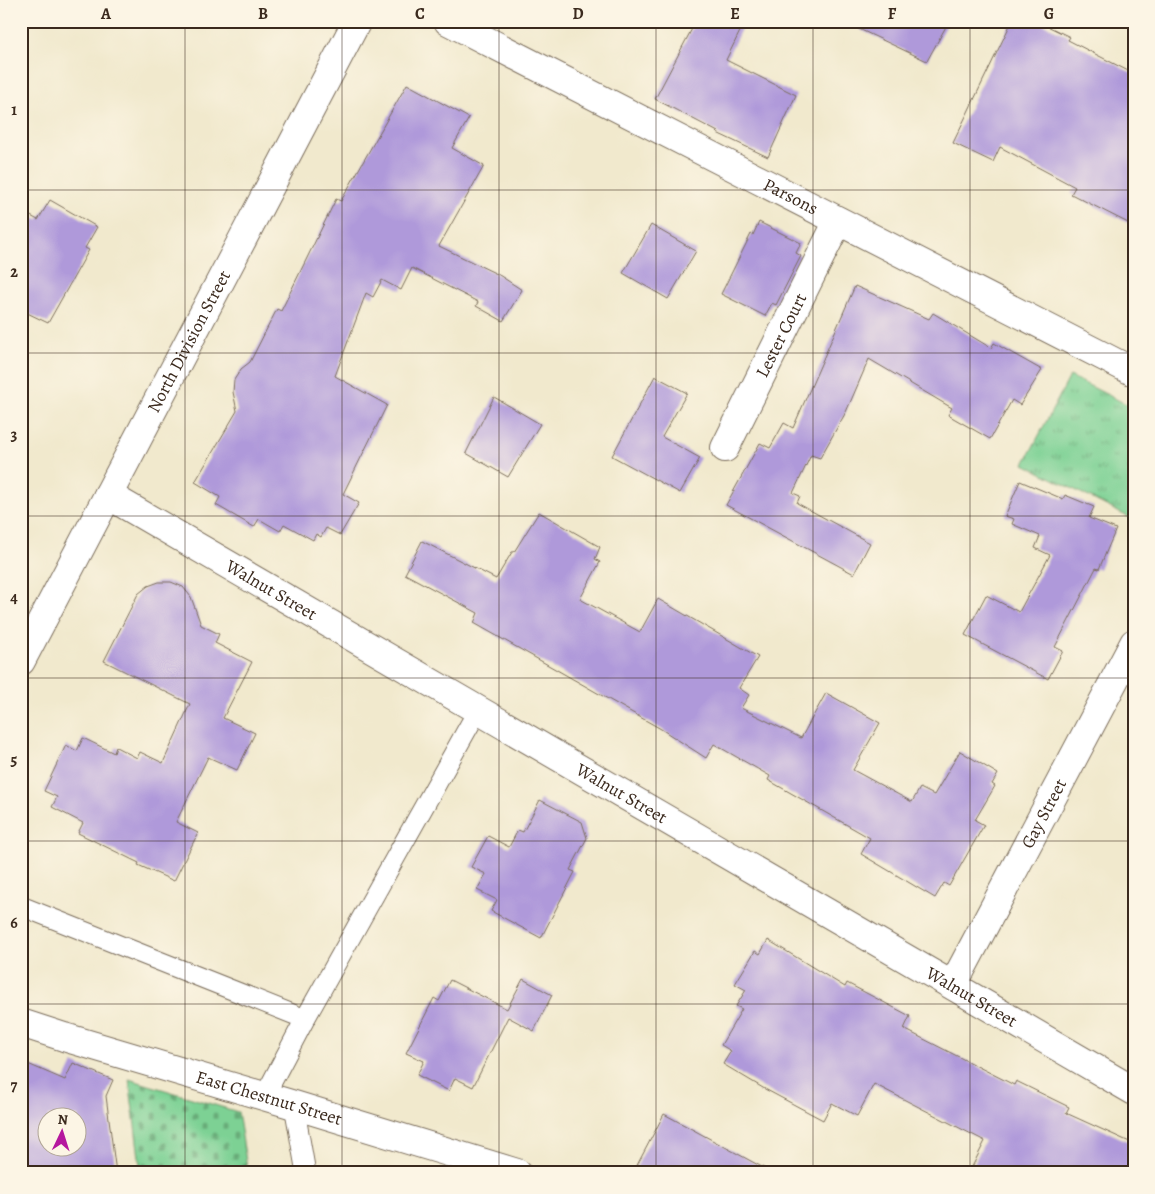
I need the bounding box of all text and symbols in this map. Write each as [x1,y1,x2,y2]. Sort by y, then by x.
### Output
text: A [100,3,112,25]
text: B [258,3,268,25]
text: C [415,3,425,25]
text: D [572,3,584,25]
text: E [730,3,740,25]
text: F [888,3,897,25]
text: G [1044,3,1054,25]
text: 1 [11,99,17,121]
street label: Parsons [759,172,822,220]
text: 2 [10,261,18,283]
street label: North Division Street [142,266,236,417]
street label: Lester Court [750,289,812,381]
text: 3 [11,424,18,446]
street label: Walnut Street [221,554,321,626]
text: 4 [10,587,18,609]
text: 5 [11,749,18,771]
street label: Walnut Street [571,757,672,829]
street label: Gay Street [1015,774,1072,853]
text: 6 [10,912,18,934]
street label: Walnut Street [921,960,1022,1033]
street label: East Chestnut Street [193,1065,345,1131]
text: 7 [11,1075,18,1097]
north arrow [38,1106,88,1156]
text: N [57,1110,69,1129]

